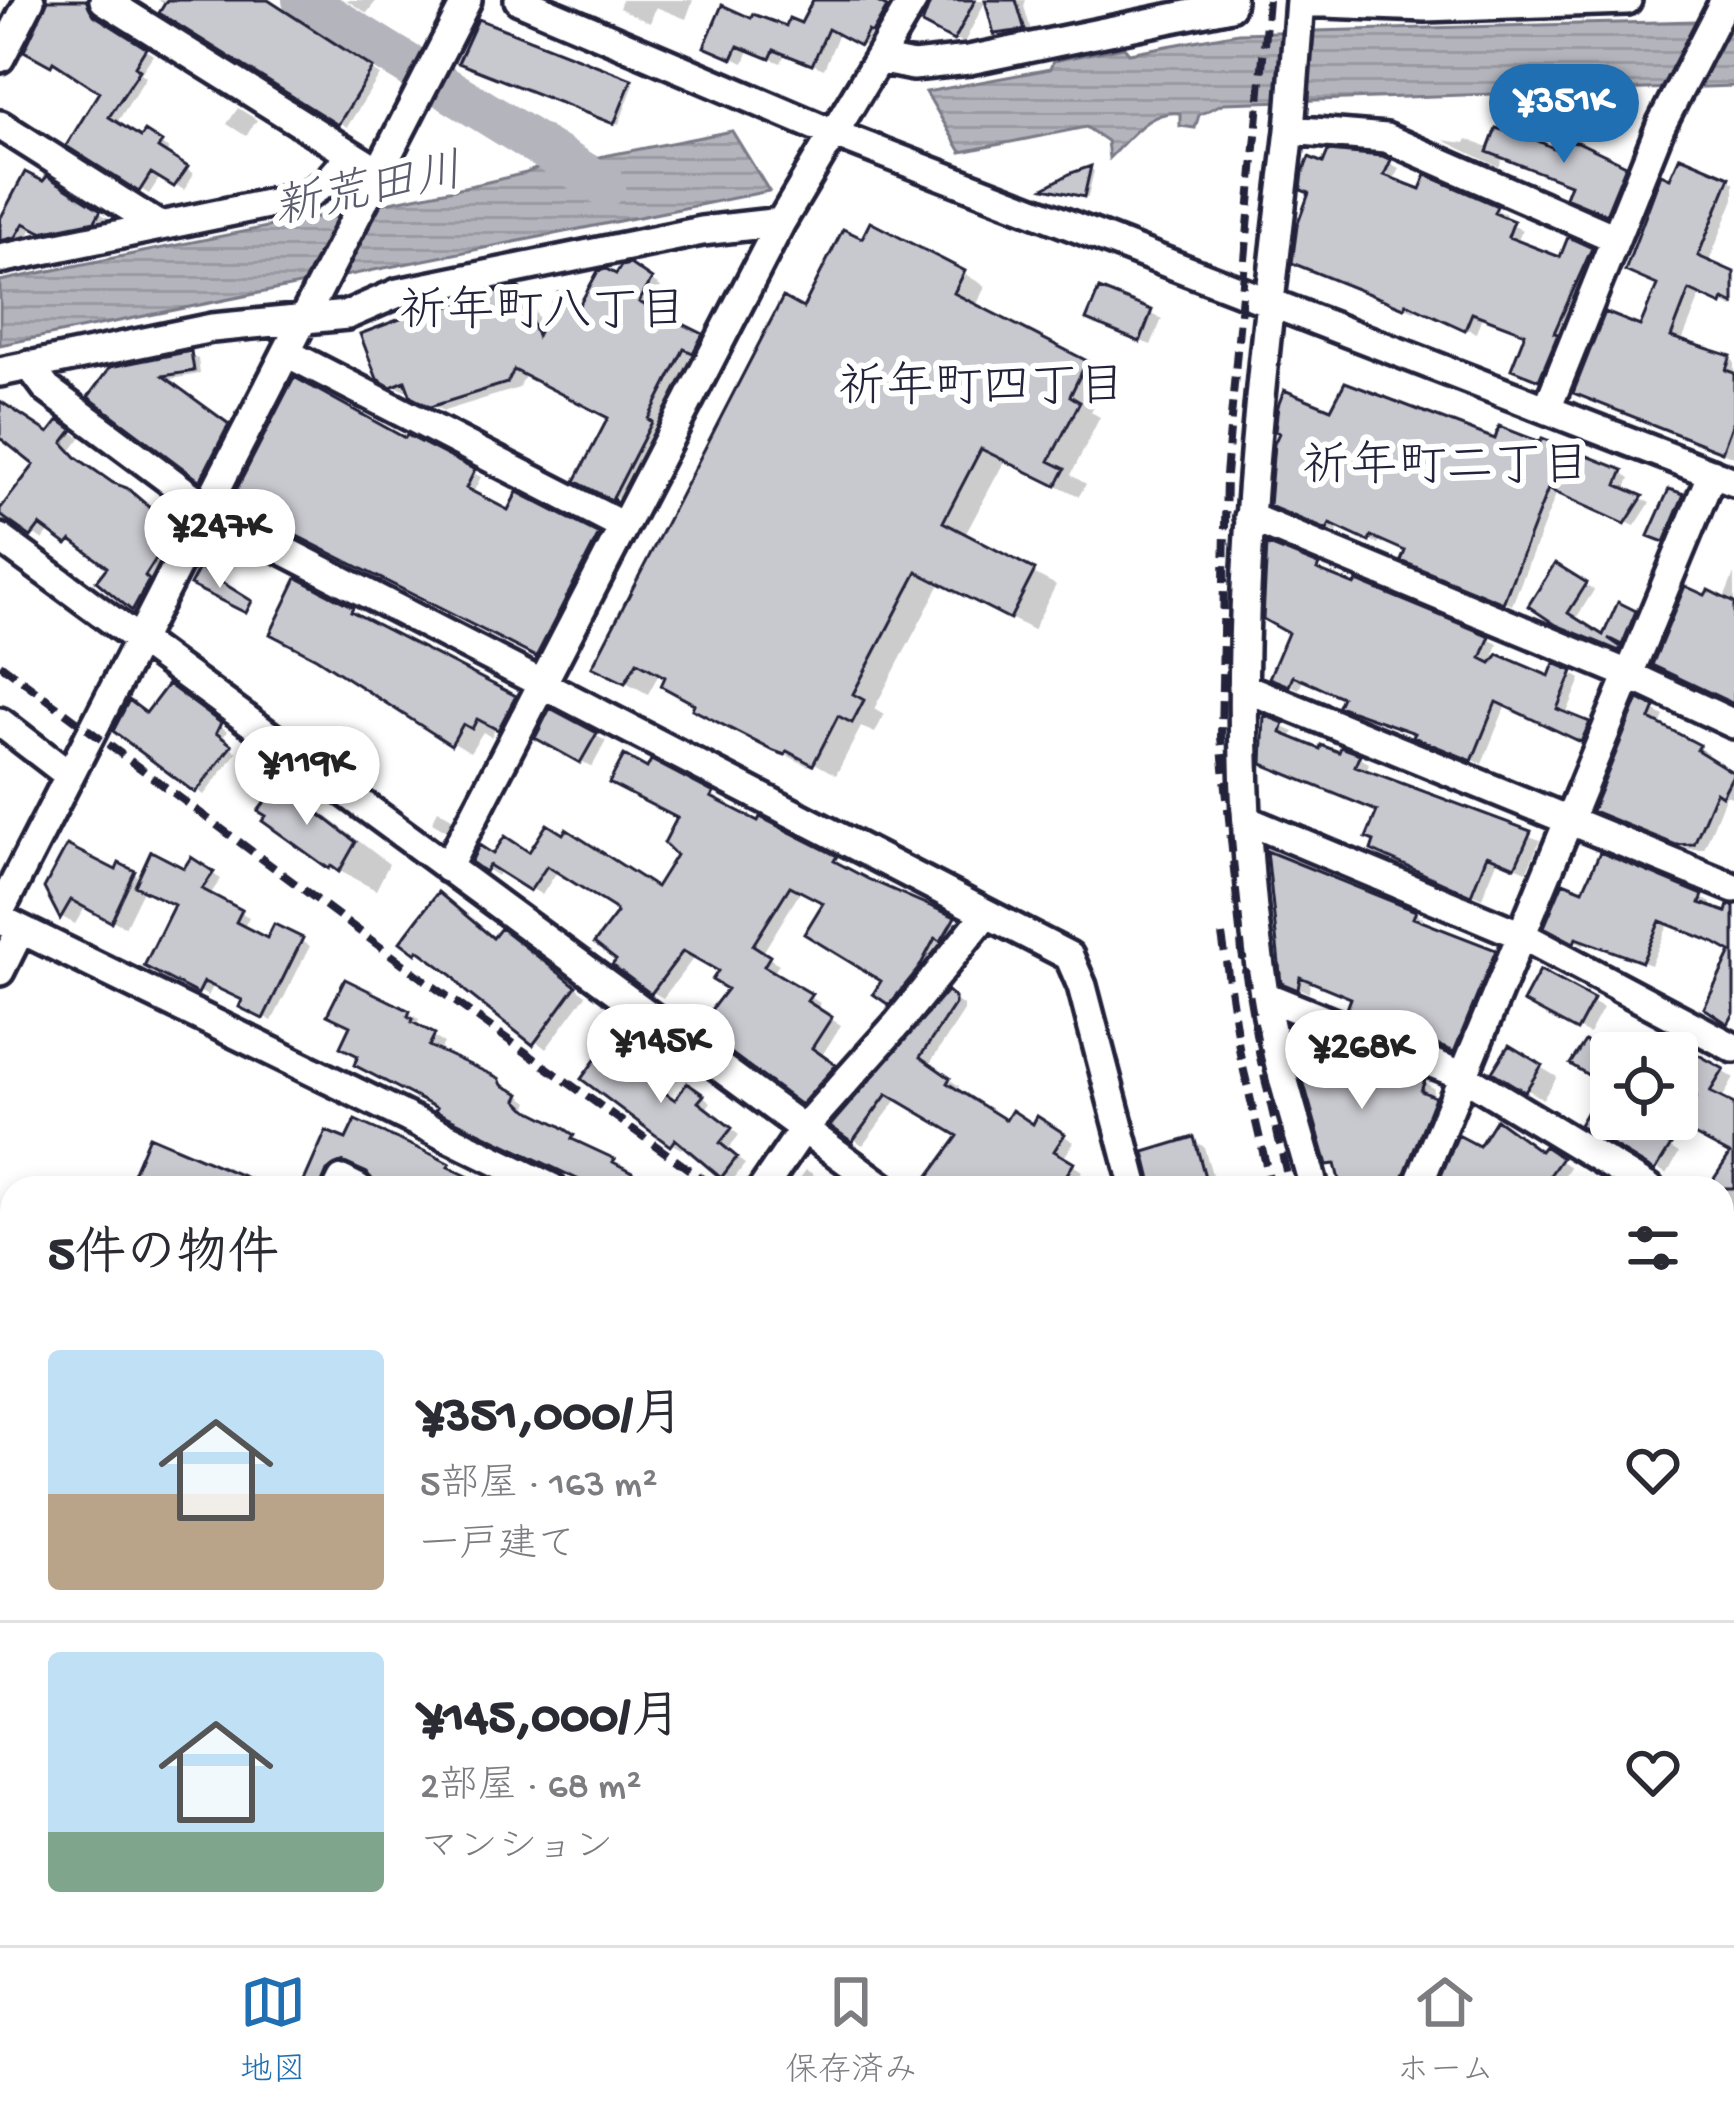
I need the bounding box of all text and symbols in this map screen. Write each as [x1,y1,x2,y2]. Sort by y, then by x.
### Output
pin: ¥351K [1480,64,1648,166]
text: ¥351K [1516,80,1612,126]
water label: 新荒田川 [269,145,469,242]
district label: 祈年町八丁目 [399,285,687,344]
district label: 祈年町四丁目 [838,361,1126,420]
district label: 祈年町二丁目 [1302,440,1590,499]
pin: ¥247K [136,489,304,591]
text: ¥247K [171,505,269,551]
pin: ¥119K [223,726,391,828]
text: ¥119K [262,742,352,788]
pin: ¥145K [577,1004,745,1106]
pin: ¥268K [1278,1010,1446,1112]
text: ¥145K [614,1020,708,1066]
text: ¥268K [1312,1026,1412,1072]
map controls [1590,1032,1698,1140]
button: locate [1590,1032,1698,1140]
icon: filters [1620,1215,1686,1281]
text: 5件の物件 [48,1228,279,1288]
text: ¥351,000/月 [420,1389,684,1449]
icon: home [144,1398,288,1542]
icon: heart [1620,1437,1686,1503]
text: 5部屋 · 163 m² [420,1464,657,1510]
text: 一戸建て [420,1525,576,1571]
text: ¥145,000/月 [420,1691,681,1751]
icon: home [144,1700,288,1844]
icon: heart [1620,1739,1686,1805]
text: 2部屋 · 68 m² [420,1766,641,1812]
text: マンション [420,1827,613,1873]
tab: 地図 [240,1969,306,2092]
tab: 保存済み [785,1969,917,2092]
tab: ホーム [1397,1969,1494,2092]

